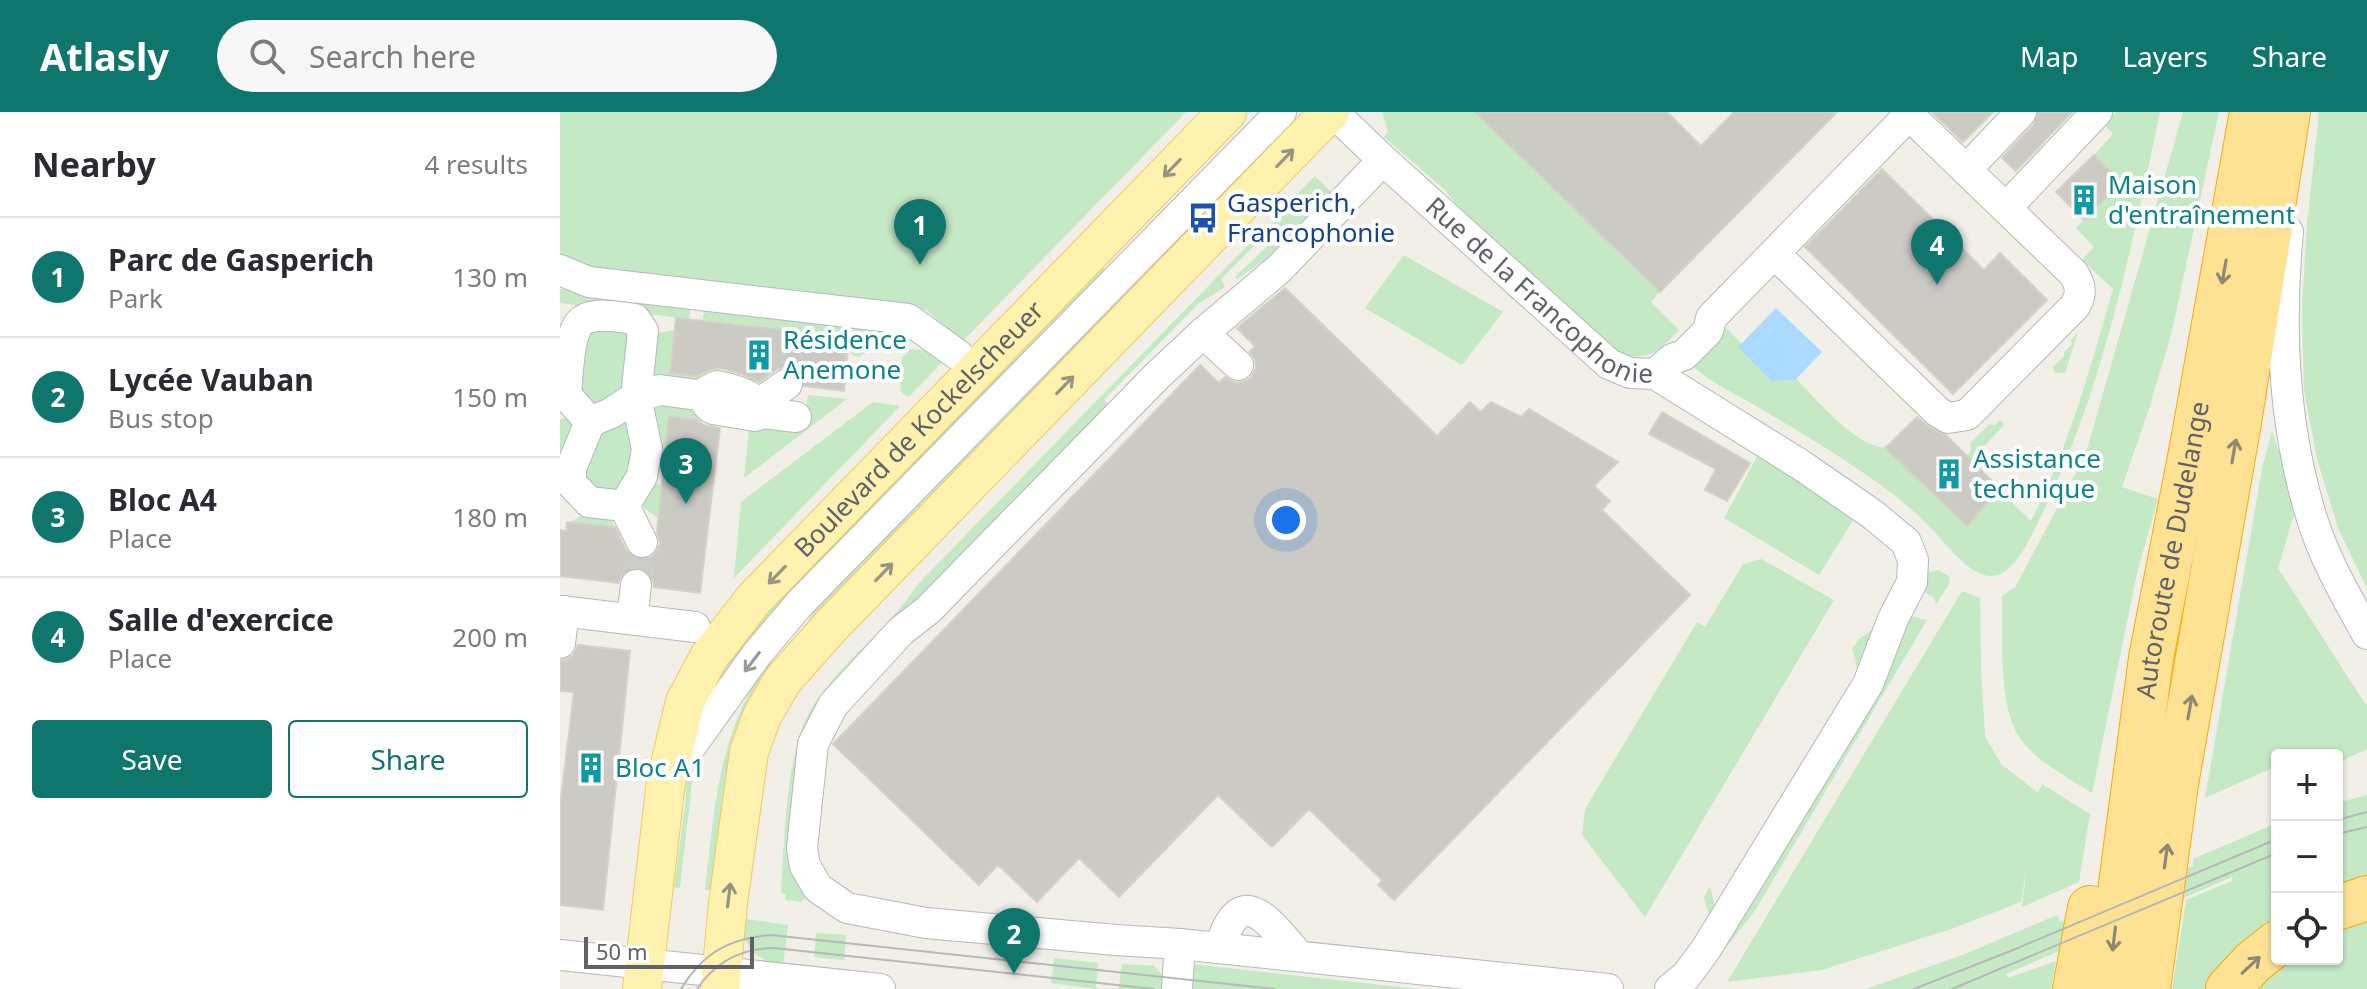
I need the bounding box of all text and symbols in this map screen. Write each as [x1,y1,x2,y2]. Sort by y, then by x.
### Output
search box [217,20,777,92]
text: Atlasly [40,30,169,82]
icon: search [245,34,289,78]
text: Search here [309,36,476,77]
text: Map [2020,37,2078,75]
text: Layers [2122,37,2208,75]
text: Share [2252,37,2327,75]
text: Nearby [32,141,156,187]
text: 4 results [424,146,528,182]
one-way arrow [1276,149,1294,169]
one-way arrow [1163,158,1182,178]
place label: Maison d'entraînement [2108,166,2295,232]
building icon: Maison d'entraînement [2067,183,2101,217]
place label: Gasperich, Francophonie [1227,184,1395,250]
street label: Rue de la Francophonie [1418,188,1654,391]
pin: 1 [894,199,946,265]
bus stop icon: Gasperich, Francophonie [1186,201,1220,235]
pin: 4 [1911,219,1963,285]
text: Parc de Gasperich [108,239,374,280]
one-way arrow [2215,258,2230,284]
text: 1 [51,259,65,295]
text: 130 m [452,259,528,295]
text: Park [108,280,163,316]
street label: Boulevard de Kockelscheuer [785,292,1052,564]
place label: Résidence Anemone [783,321,907,387]
building icon: Résidence Anemone [742,338,776,372]
text: Lycée Vauban [108,359,314,400]
one-way arrow [1055,376,1074,395]
text: 2 [51,379,65,415]
text: 150 m [452,379,528,415]
street label: Autoroute de Dudelange [2127,398,2217,701]
text: Bus stop [108,400,214,436]
pin: 3 [660,438,712,504]
one-way arrow [2227,438,2242,464]
place label: Assistance technique [1973,440,2101,506]
building icon: Assistance technique [1932,457,1966,491]
text: Bloc A4 [108,479,217,520]
text: 3 [51,499,65,535]
text: 180 m [452,499,528,535]
your location [1266,500,1306,540]
text: Place [108,520,172,556]
one-way arrow [874,563,893,582]
one-way arrow [767,565,786,585]
text: Salle d'exercice [108,599,334,640]
text: 4 [51,619,65,655]
text: 200 m [452,619,528,655]
text: Place [108,640,172,676]
one-way arrow [743,651,760,672]
one-way arrow [2183,695,2198,720]
button: Save [32,720,272,798]
button: Share [288,720,528,798]
place label: Bloc A1 [615,749,705,785]
map controls [2271,749,2343,965]
button: + [2271,749,2343,821]
building icon: Bloc A1 [574,751,608,785]
button: − [2271,821,2343,893]
one-way arrow [2159,844,2174,869]
one-way arrow [722,883,737,908]
button: locate [2271,893,2343,965]
pin: 2 [988,908,1040,974]
one-way arrow [2106,926,2121,951]
scale bar [584,933,754,969]
text: 50 m [596,936,647,966]
one-way arrow [2241,955,2261,974]

